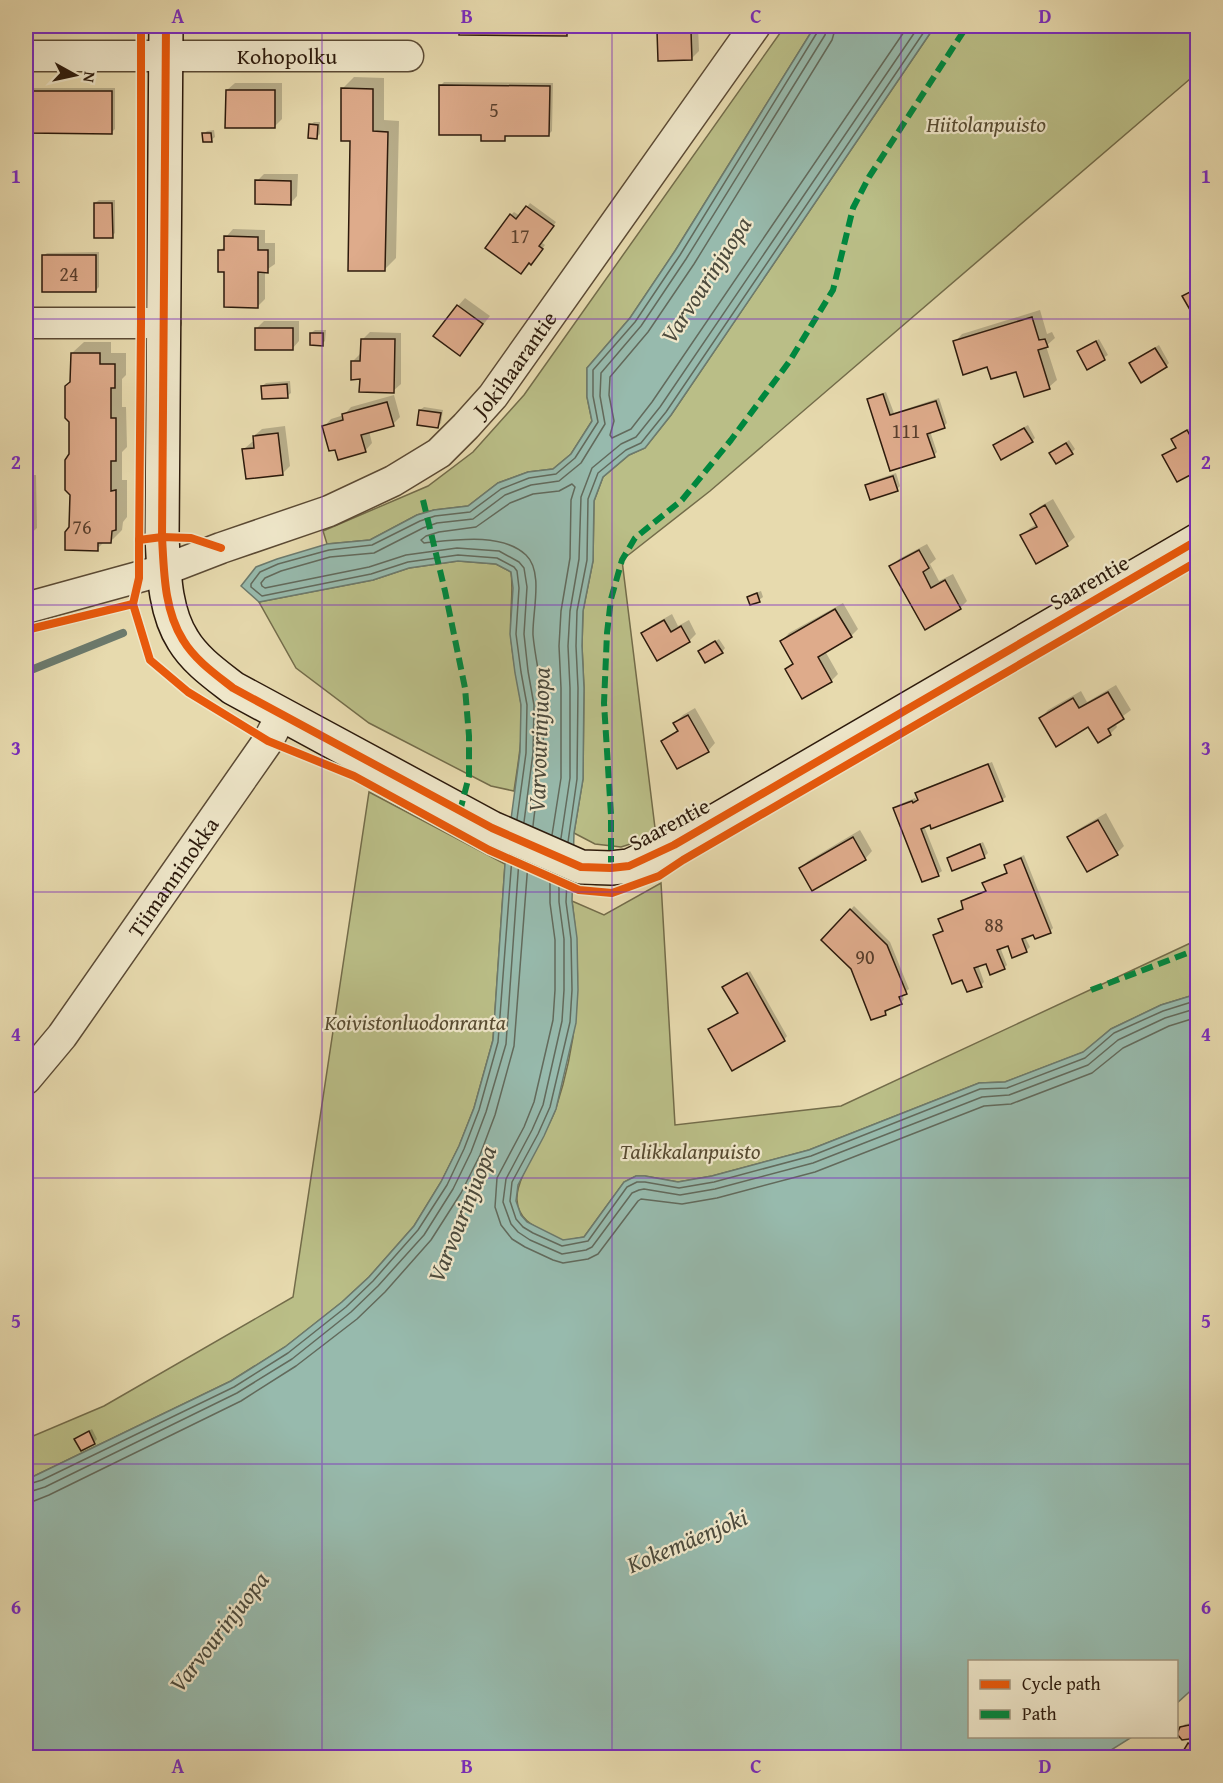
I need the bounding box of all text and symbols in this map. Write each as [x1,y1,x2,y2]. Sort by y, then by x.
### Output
text: A [172,1,185,30]
text: B [461,1,473,30]
text: C [750,1,762,30]
text: D [1038,1,1052,30]
street label: Kohopolku [237,40,337,72]
north arrow [45,45,105,105]
text: N [77,70,102,84]
house number: 5 [489,95,499,124]
park label: Hiitolanpuisto [925,108,1046,140]
text: 1 [11,161,21,190]
text: 1 [1201,161,1211,190]
water label: Varvourinjuopa [651,209,760,350]
house number: 17 [510,221,530,250]
house number: 24 [59,259,79,288]
street label: Jokihaarantie [463,304,564,427]
house number: 111 [892,416,920,445]
text: 2 [11,447,21,476]
text: 2 [1201,447,1211,476]
house number: 76 [72,512,92,541]
street label: Saarentie [1043,546,1135,618]
water label: Varvourinjuopa [518,667,559,813]
text: 3 [11,733,21,762]
text: 3 [1201,733,1211,762]
street label: Saarentie [623,789,715,859]
street label: Tiimanninokka [120,810,227,944]
house number: 88 [984,910,1004,939]
house number: 90 [855,942,875,971]
park label: Koivistonluodonranta [323,1006,506,1038]
text: 4 [11,1019,21,1048]
text: 4 [1201,1019,1211,1048]
park label: Talikkalanpuisto [620,1135,760,1167]
water label: Varvourinjuopa [418,1140,505,1288]
text: 5 [11,1306,21,1335]
text: 5 [1201,1306,1211,1335]
water label: Kokemäenjoki [620,1499,753,1582]
water label: Varvourinjuopa [160,1564,277,1700]
text: 6 [11,1592,21,1621]
text: 6 [1201,1592,1211,1621]
legend [968,1660,1178,1738]
text: Cycle path [1022,1670,1101,1697]
text: Path [1022,1700,1057,1727]
text: A [172,1751,185,1780]
text: B [461,1751,473,1780]
text: C [750,1751,762,1780]
text: D [1038,1751,1052,1780]

